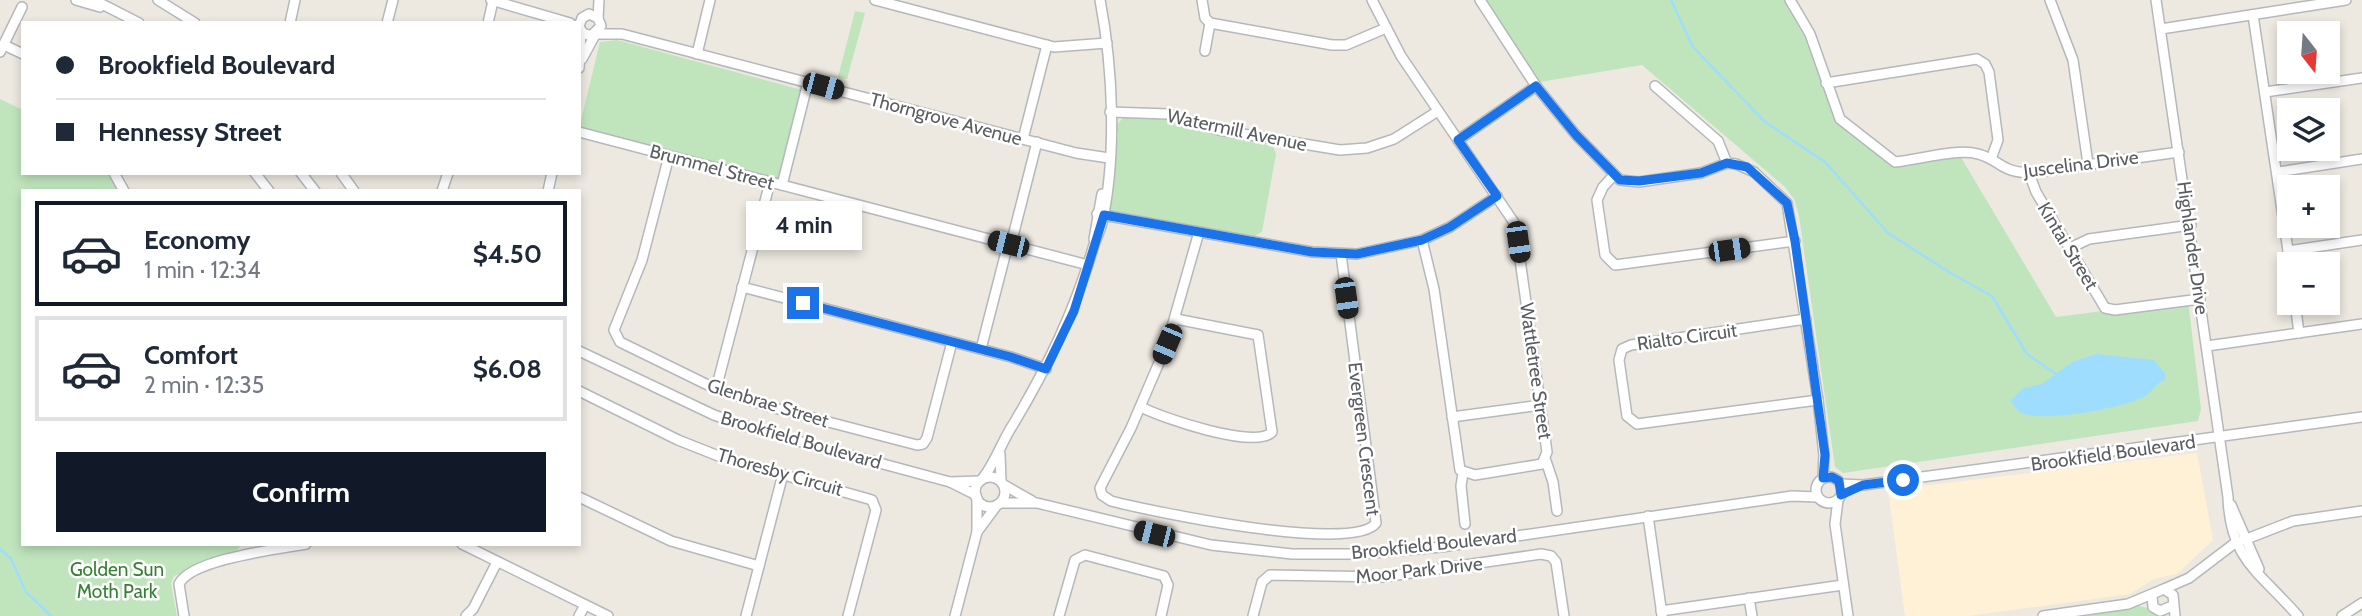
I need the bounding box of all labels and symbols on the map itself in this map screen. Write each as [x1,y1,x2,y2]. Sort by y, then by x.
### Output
north arrow [2277,21,2340,84]
car [800,70,847,102]
street label: Thorngrove Avenue [868,88,1025,150]
street label: Watermill Avenue [1165,104,1309,156]
street label: Brummel Street [647,139,777,195]
street label: Juscelina Drive [2021,145,2140,183]
street label: Highlander Drive [2172,180,2214,316]
street label: Kintai Street [2033,198,2103,295]
callout: 4 min [745,202,861,250]
car [1505,220,1532,264]
car [986,229,1031,259]
car [1707,237,1752,263]
car [1333,276,1360,320]
route end [787,287,819,319]
street label: Wattletree Street [1515,301,1557,441]
street label: Rialto Circuit [1635,319,1739,355]
car [1150,321,1185,367]
street label: Evergreen Crescent [1343,361,1385,518]
street label: Glenbrae Street [705,374,832,433]
street label: Brookfield Boulevard [718,406,884,474]
street label: Brookfield Boulevard [2029,430,2197,476]
street label: Thoresby Circuit [715,443,846,501]
route start [1887,464,1919,496]
car [1132,519,1177,549]
street label: Brookfield Boulevard [1350,524,1518,564]
street label: Moor Park Drive [1354,552,1484,588]
park label: Golden Sun Moth Park [70,558,164,603]

